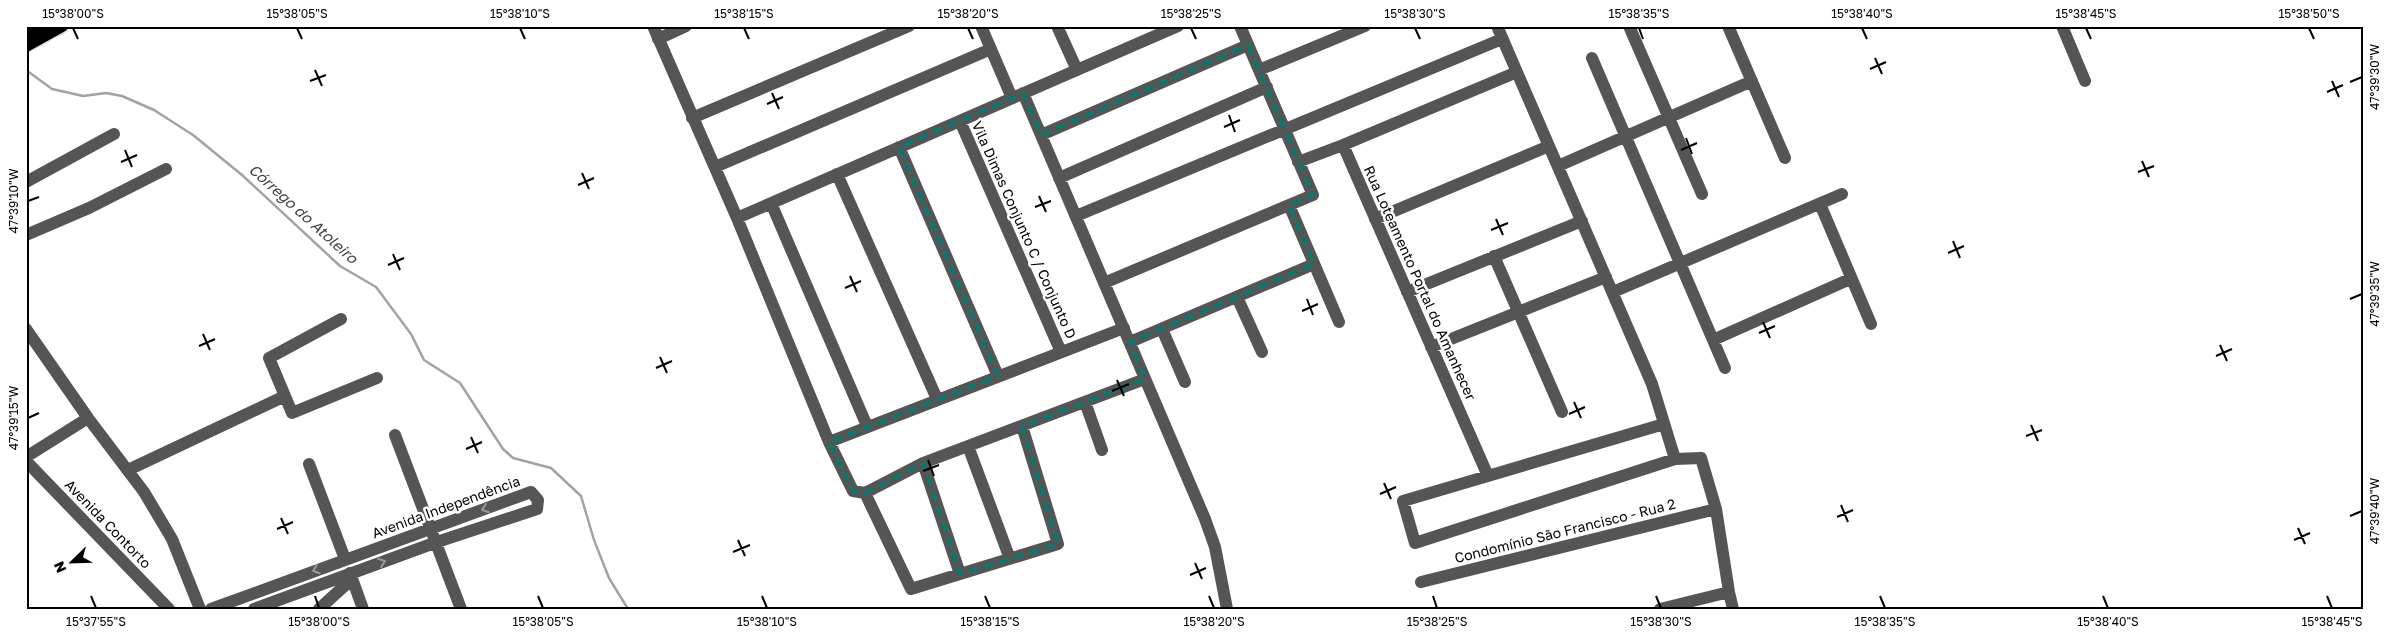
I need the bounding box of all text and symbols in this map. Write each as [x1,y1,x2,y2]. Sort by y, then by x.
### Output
text: 15°38'00"S [42,6,104,21]
text: 15°38'05"S [266,6,328,21]
text: 15°38'10"S [490,6,550,21]
text: 15°38'15"S [714,6,774,21]
text: 15°38'20"S [937,6,999,21]
text: 15°38'25"S [1161,6,1222,21]
text: 15°38'30"S [1384,6,1446,21]
text: 15°38'35"S [1609,6,1670,21]
text: 15°38'40"S [1831,6,1893,21]
text: 15°38'45"S [2055,6,2117,21]
text: 15°38'50"S [2278,6,2340,21]
text: 47°39'30"W [2367,43,2382,110]
street label: Vila Dimas Conjunto C / Conjunto D [969,118,1080,341]
water label: Córrego do Atoleiro [245,160,362,268]
street label: Rua Loteamento Portal do Amanhecer [1361,163,1480,403]
text: 47°39'10"W [6,168,21,233]
text: 47°39'35"W [2367,261,2382,327]
text: 47°39'15"W [6,385,21,450]
street label: Avenida Independência [369,472,522,541]
street label: Avenida Contorto [62,476,155,572]
text: 47°39'40"W [2367,477,2382,544]
street label: Condomínio São Francisco - Rua 2 [1453,495,1677,566]
one-way arrow [482,503,490,513]
north arrow [48,538,98,588]
one-way arrow [377,557,385,567]
text: N [50,559,69,575]
one-way arrow [312,564,321,574]
text: 15°37'55"S [66,614,126,629]
text: 15°38'00"S [288,614,350,629]
text: 15°38'05"S [512,614,574,629]
text: 15°38'10"S [737,614,797,629]
text: 15°38'15"S [960,614,1020,629]
text: 15°38'20"S [1183,614,1245,629]
text: 15°38'25"S [1407,614,1468,629]
text: 15°38'30"S [1630,614,1692,629]
text: 15°38'35"S [1855,614,1916,629]
text: 15°38'40"S [2077,614,2139,629]
text: 15°38'45"S [2301,614,2363,629]

